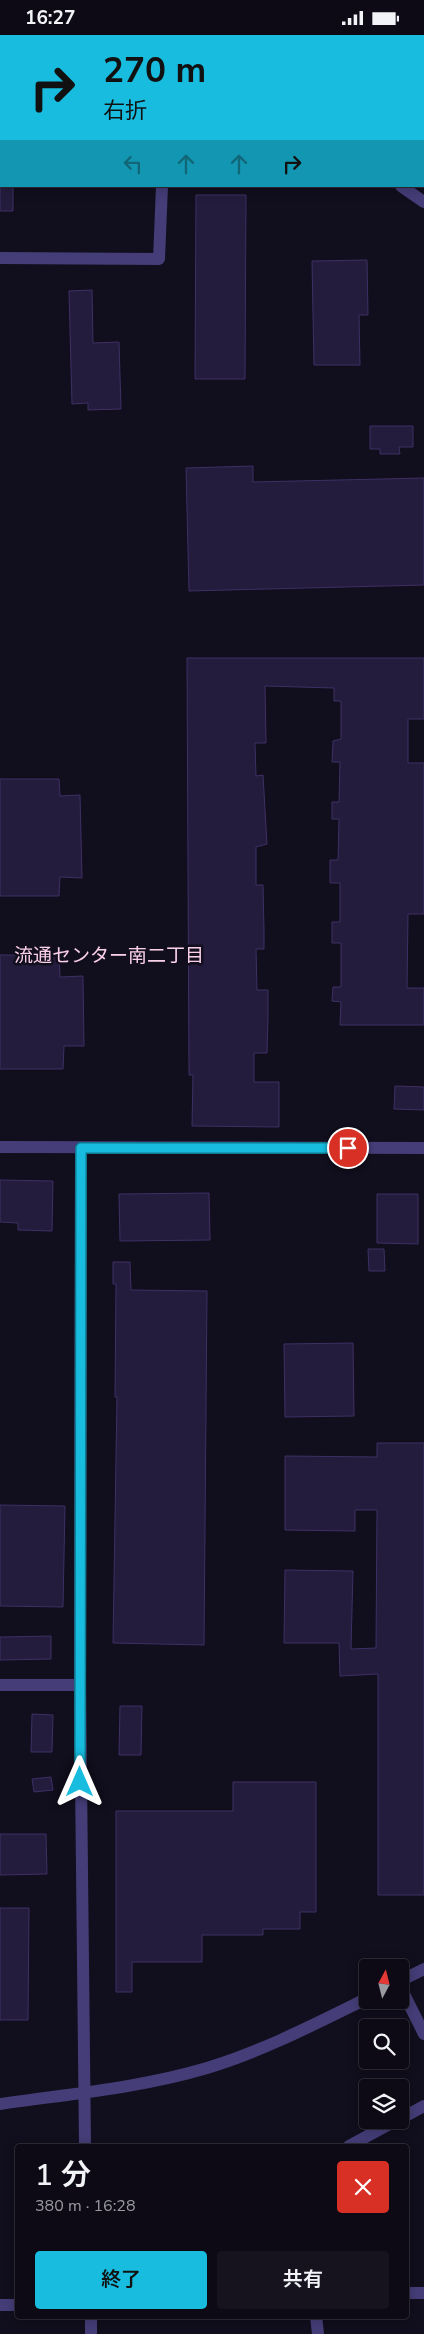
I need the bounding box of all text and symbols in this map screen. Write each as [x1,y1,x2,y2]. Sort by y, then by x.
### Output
text: 16:27 [25,5,75,31]
text: 270 m [103,47,206,94]
icon: right [20,55,85,120]
text: 右折 [103,96,147,126]
icon: left [119,150,147,178]
icon: ahead [172,150,200,178]
icon: ahead [225,150,253,178]
icon: right [278,150,306,178]
district label: 流通センター南二丁目 [14,943,204,969]
pin [327,1127,369,1169]
icon: arrive [334,1134,362,1162]
position arrow [53,1755,105,1807]
north arrow [359,1959,409,2009]
map controls [359,1959,409,2129]
button: search [359,2019,409,2069]
button: layers [359,2079,409,2129]
text: 1 分 [35,2155,91,2196]
button: close [337,2161,389,2213]
text: 380 m · 16:28 [35,2195,136,2217]
button: 終了 [35,2251,207,2309]
button: 共有 [217,2251,389,2309]

